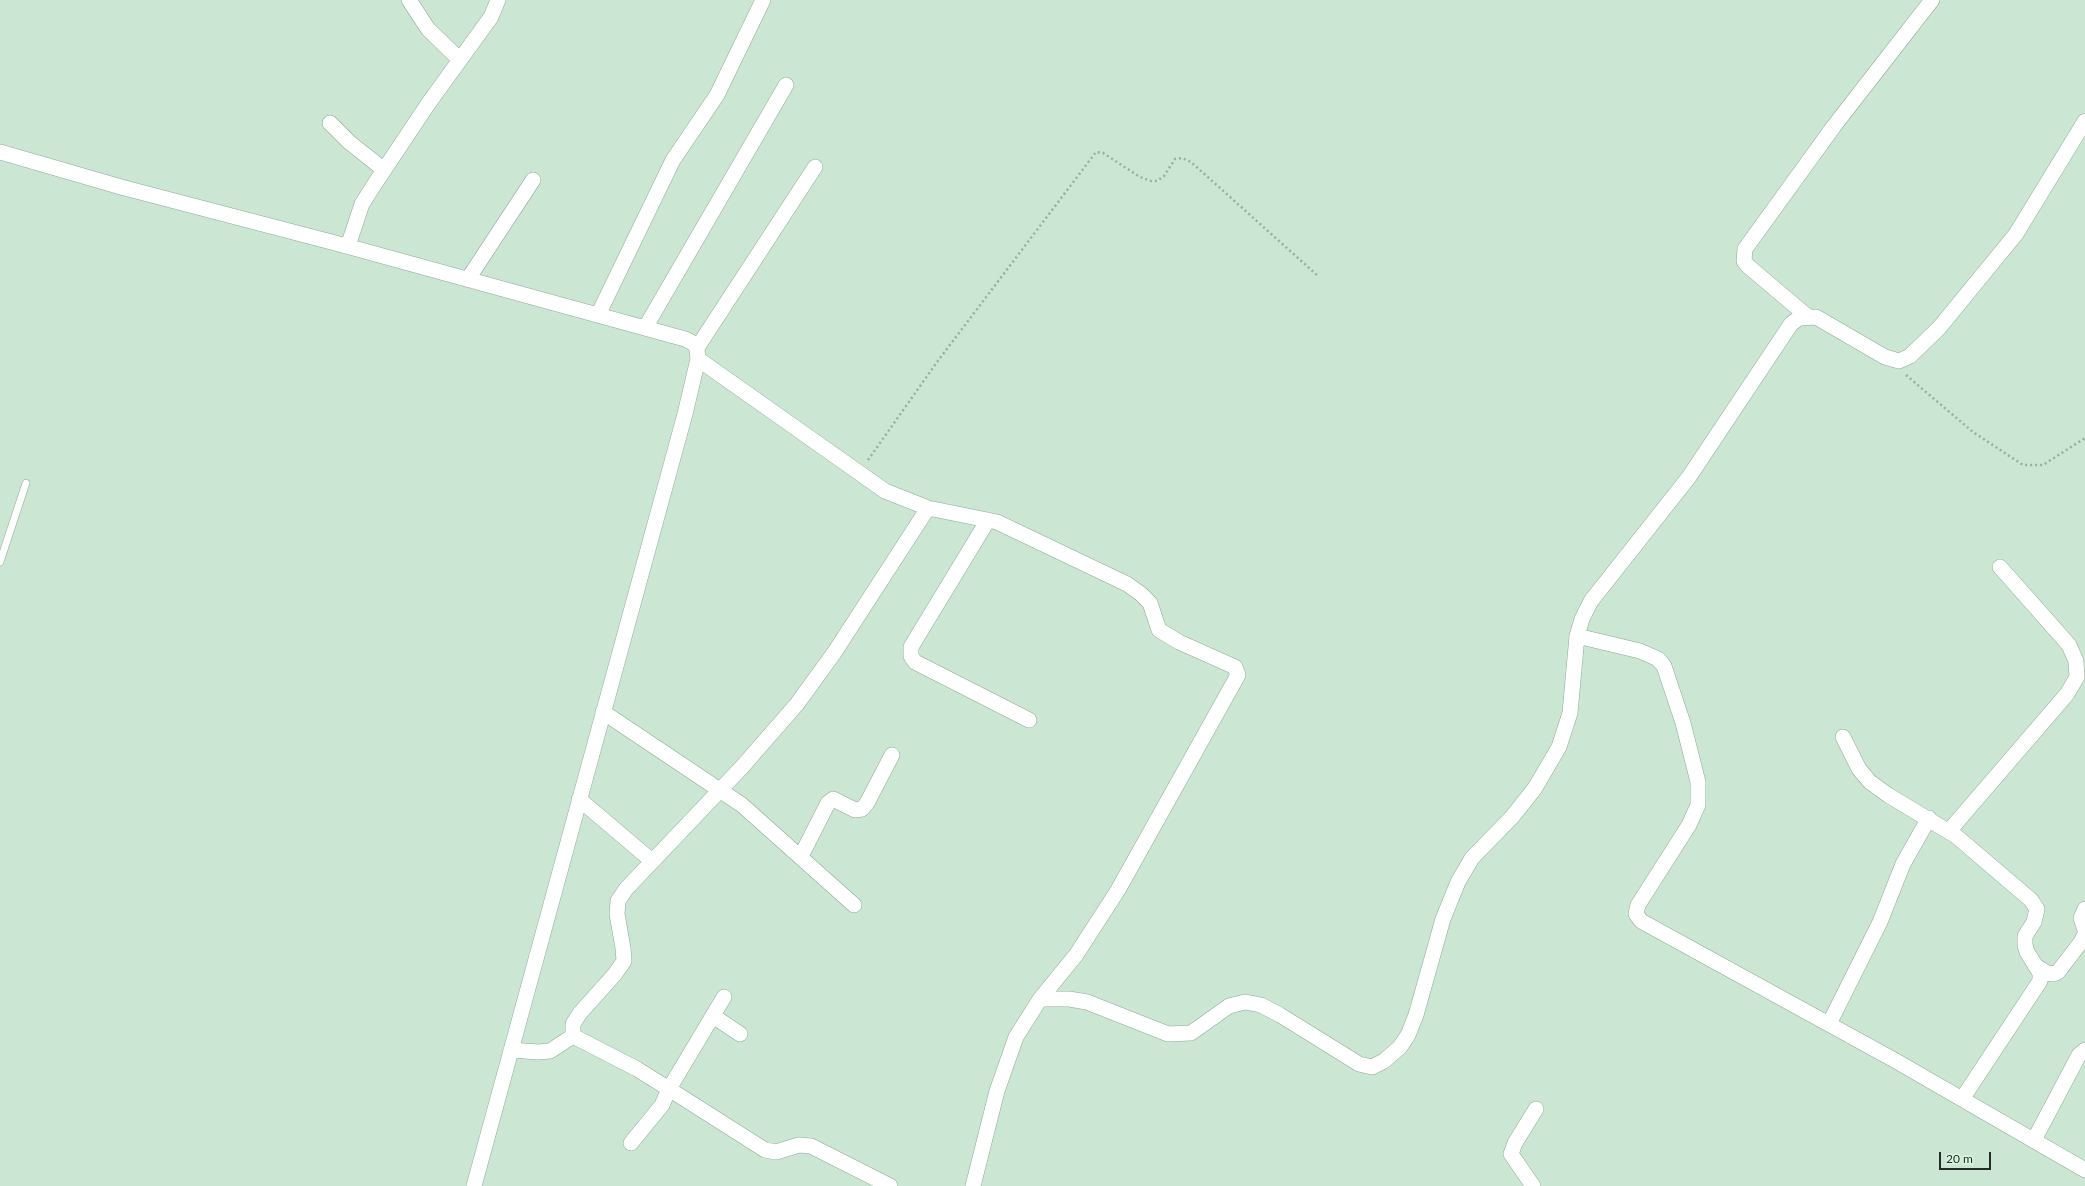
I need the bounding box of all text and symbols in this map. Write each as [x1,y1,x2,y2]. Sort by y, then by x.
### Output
scale bar [1941,1144,1993,1170]
text: 20 m [1946,1151,1973,1166]

